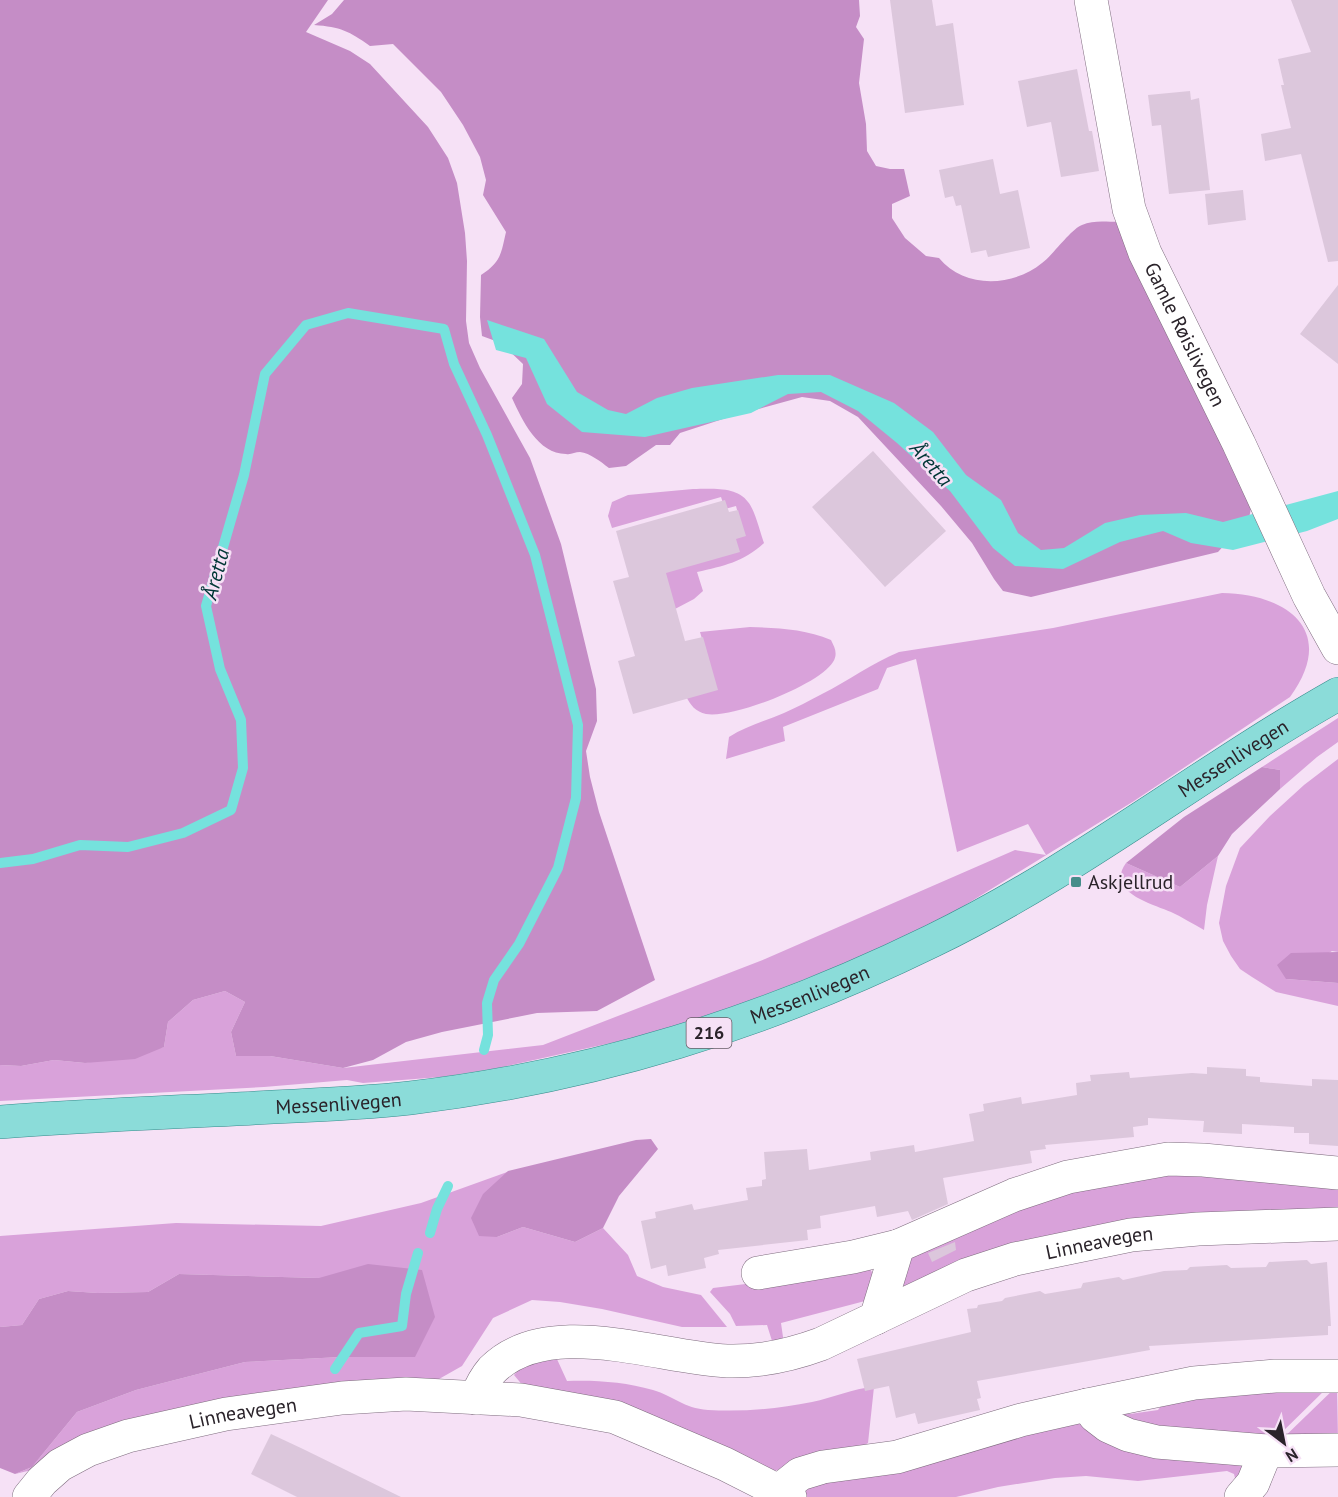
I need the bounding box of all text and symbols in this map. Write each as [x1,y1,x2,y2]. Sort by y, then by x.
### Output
street label: Gamle Røislivegen [1139,258,1232,411]
water label: Åretta [904,435,959,493]
water label: Åretta [196,545,235,603]
street label: Messenlivegen [1173,713,1293,803]
place label: Askjellrud [1088,869,1173,895]
marker: Askjellrud [1069,875,1083,889]
street label: Messenlivegen [747,959,874,1030]
road number: 216 [686,1018,732,1048]
street label: Messenlivegen [275,1086,403,1120]
street label: Linneavegen [1043,1220,1154,1265]
street label: Linneavegen [186,1391,298,1435]
north arrow [1254,1413,1314,1473]
text: N [1282,1444,1302,1467]

